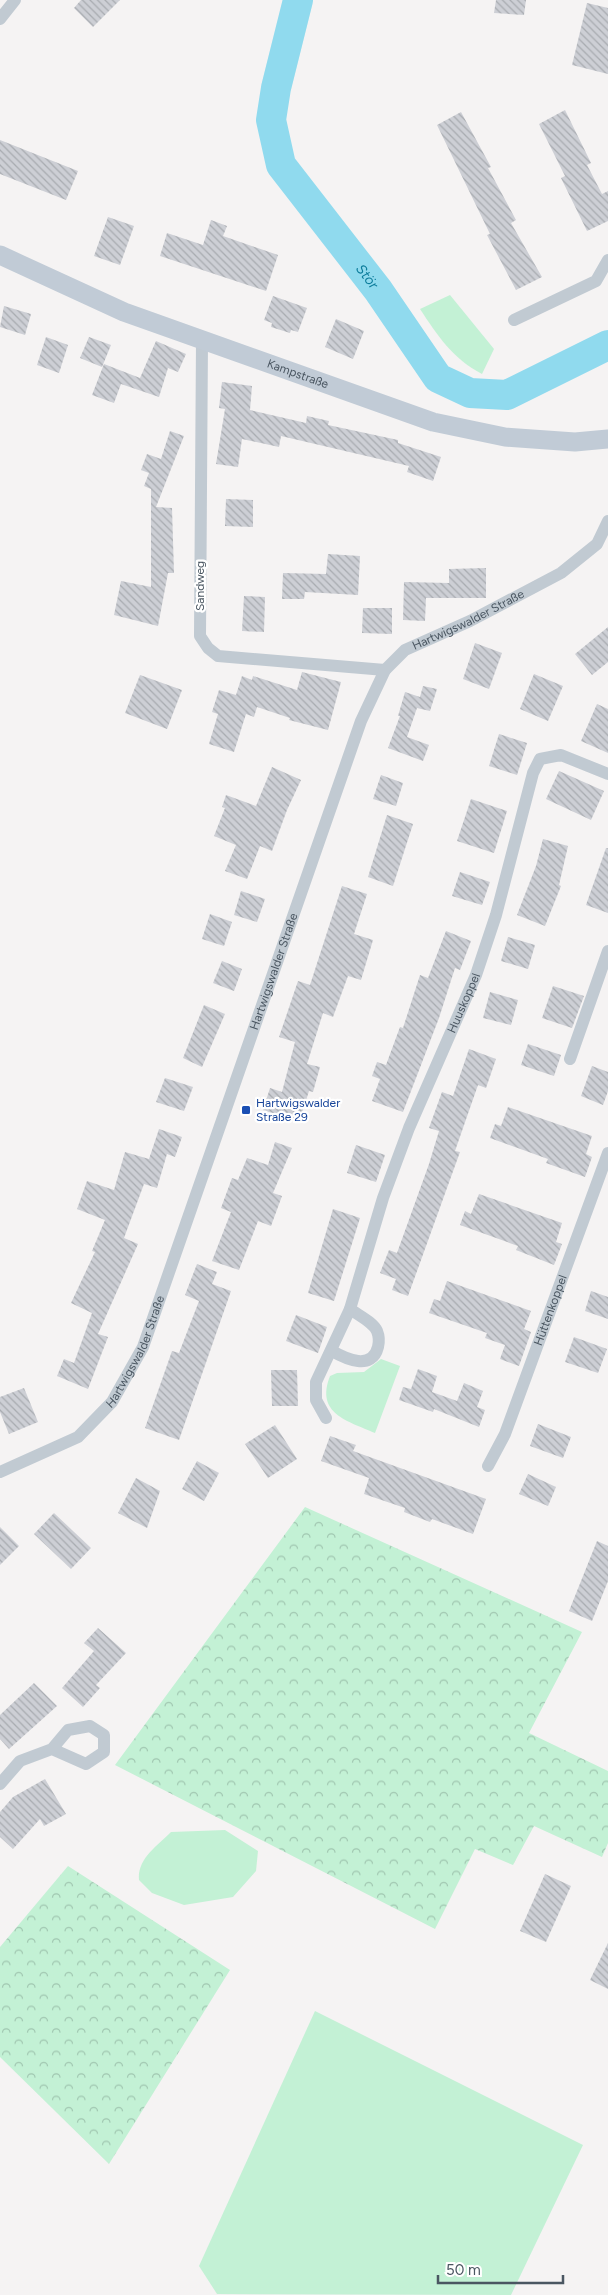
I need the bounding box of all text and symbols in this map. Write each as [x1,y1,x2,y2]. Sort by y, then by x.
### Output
water label: Stör [352,261,383,293]
street label: Kampstraße [265,357,331,391]
street label: Sandweg [193,561,207,611]
street label: Hartwigswalder Straße [410,586,527,653]
street label: Hartwigswalder Straße [247,911,301,1032]
street label: Huuskoppel [444,971,483,1035]
place label: Hartwigswalder Straße 29 [256,1096,340,1124]
marker: Hartwigswalder Straße 29 [240,1104,252,1116]
street label: Hüttenkoppel [531,1273,570,1347]
street label: Hartwigswalder Straße [103,1293,167,1411]
scale bar [438,2252,563,2284]
text: 50 m [446,2261,481,2279]

